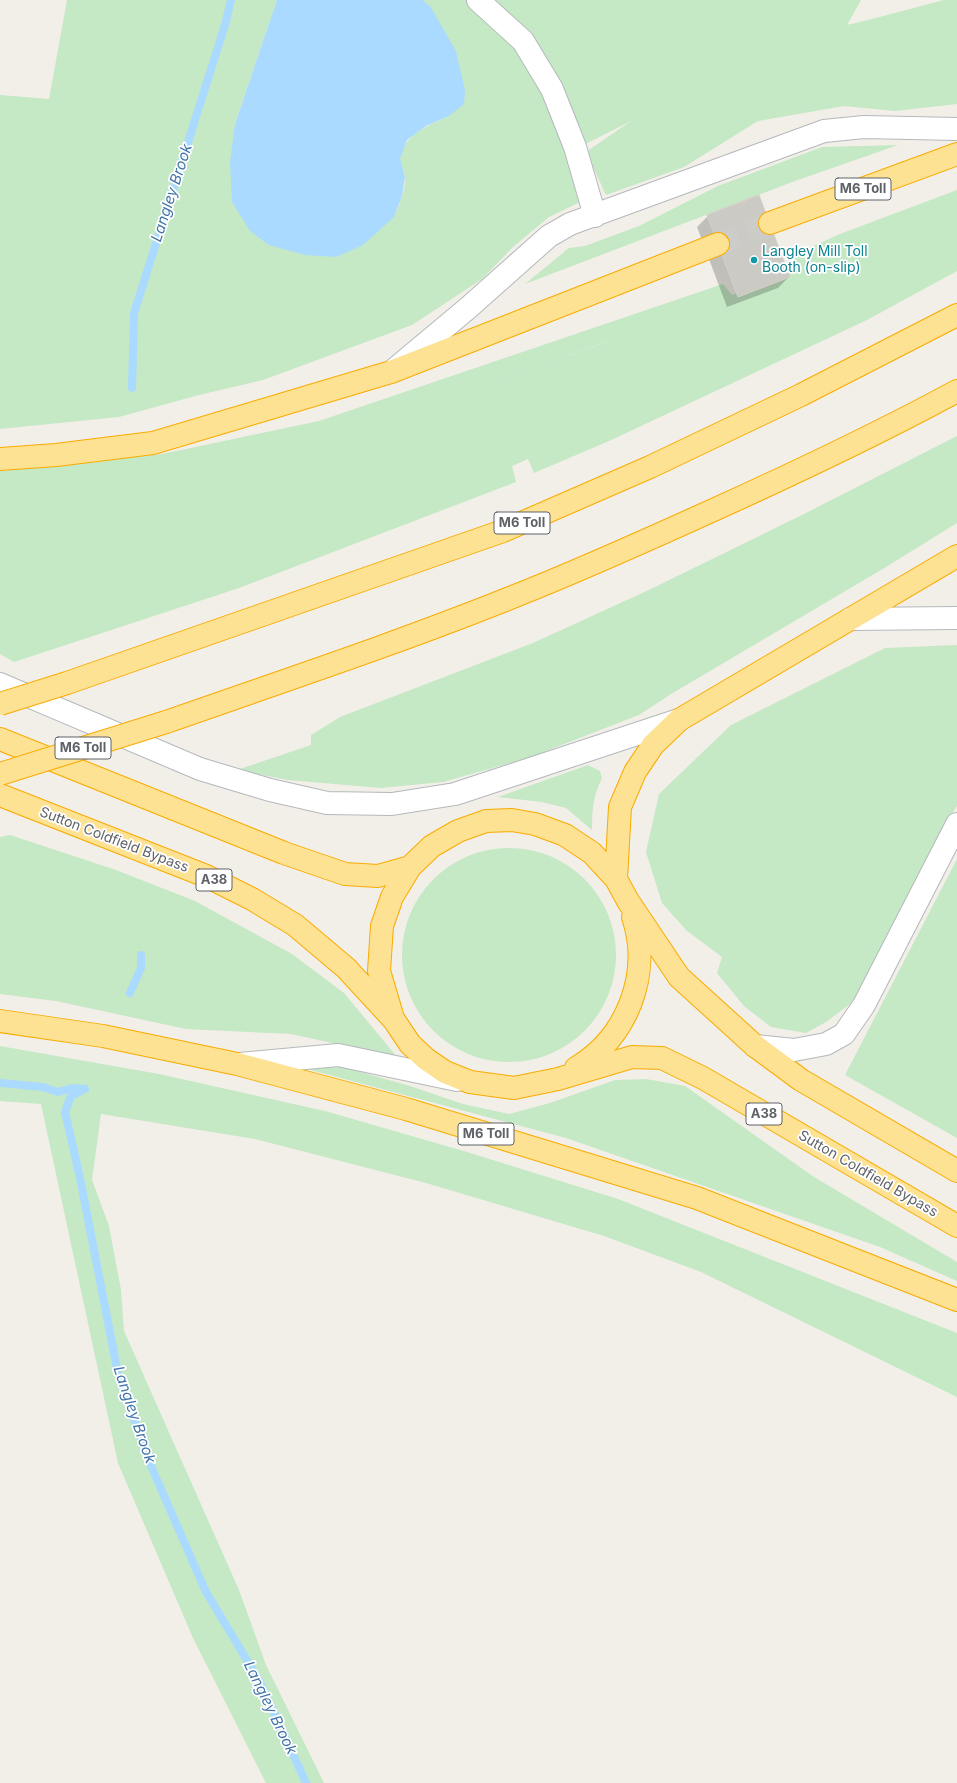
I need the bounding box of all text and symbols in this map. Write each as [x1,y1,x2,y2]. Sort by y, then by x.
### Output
water label: Langley Brook [148,142,196,244]
road number: M6 Toll [835,178,891,200]
place label: Langley Mill Toll Booth (on-slip) [762,244,868,276]
marker: Langley Mill Toll Booth (on-slip) [749,255,759,265]
road number: M6 Toll [494,512,550,534]
road number: M6 Toll [55,737,111,759]
street label: Sutton Coldfield Bypass [37,804,191,876]
road number: A38 [196,869,232,891]
road number: A38 [746,1103,782,1125]
road number: M6 Toll [458,1123,514,1145]
street label: Sutton Coldfield Bypass [795,1127,941,1221]
water label: Langley Brook [109,1364,159,1466]
water label: Langley Brook [240,1658,300,1758]

